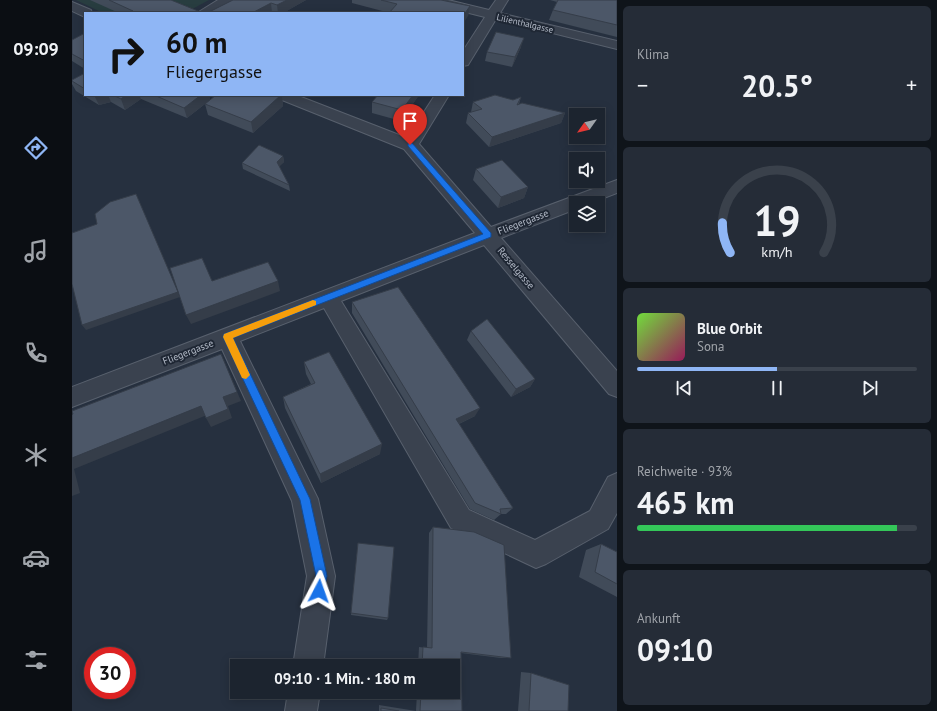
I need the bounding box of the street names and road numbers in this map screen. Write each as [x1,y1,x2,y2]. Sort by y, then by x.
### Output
street label: Lilienthalgasse [495,11,555,35]
street label: Fliegergasse [496,206,550,238]
street label: Resselgasse [495,244,537,292]
street label: Fliegergasse [161,336,215,368]

